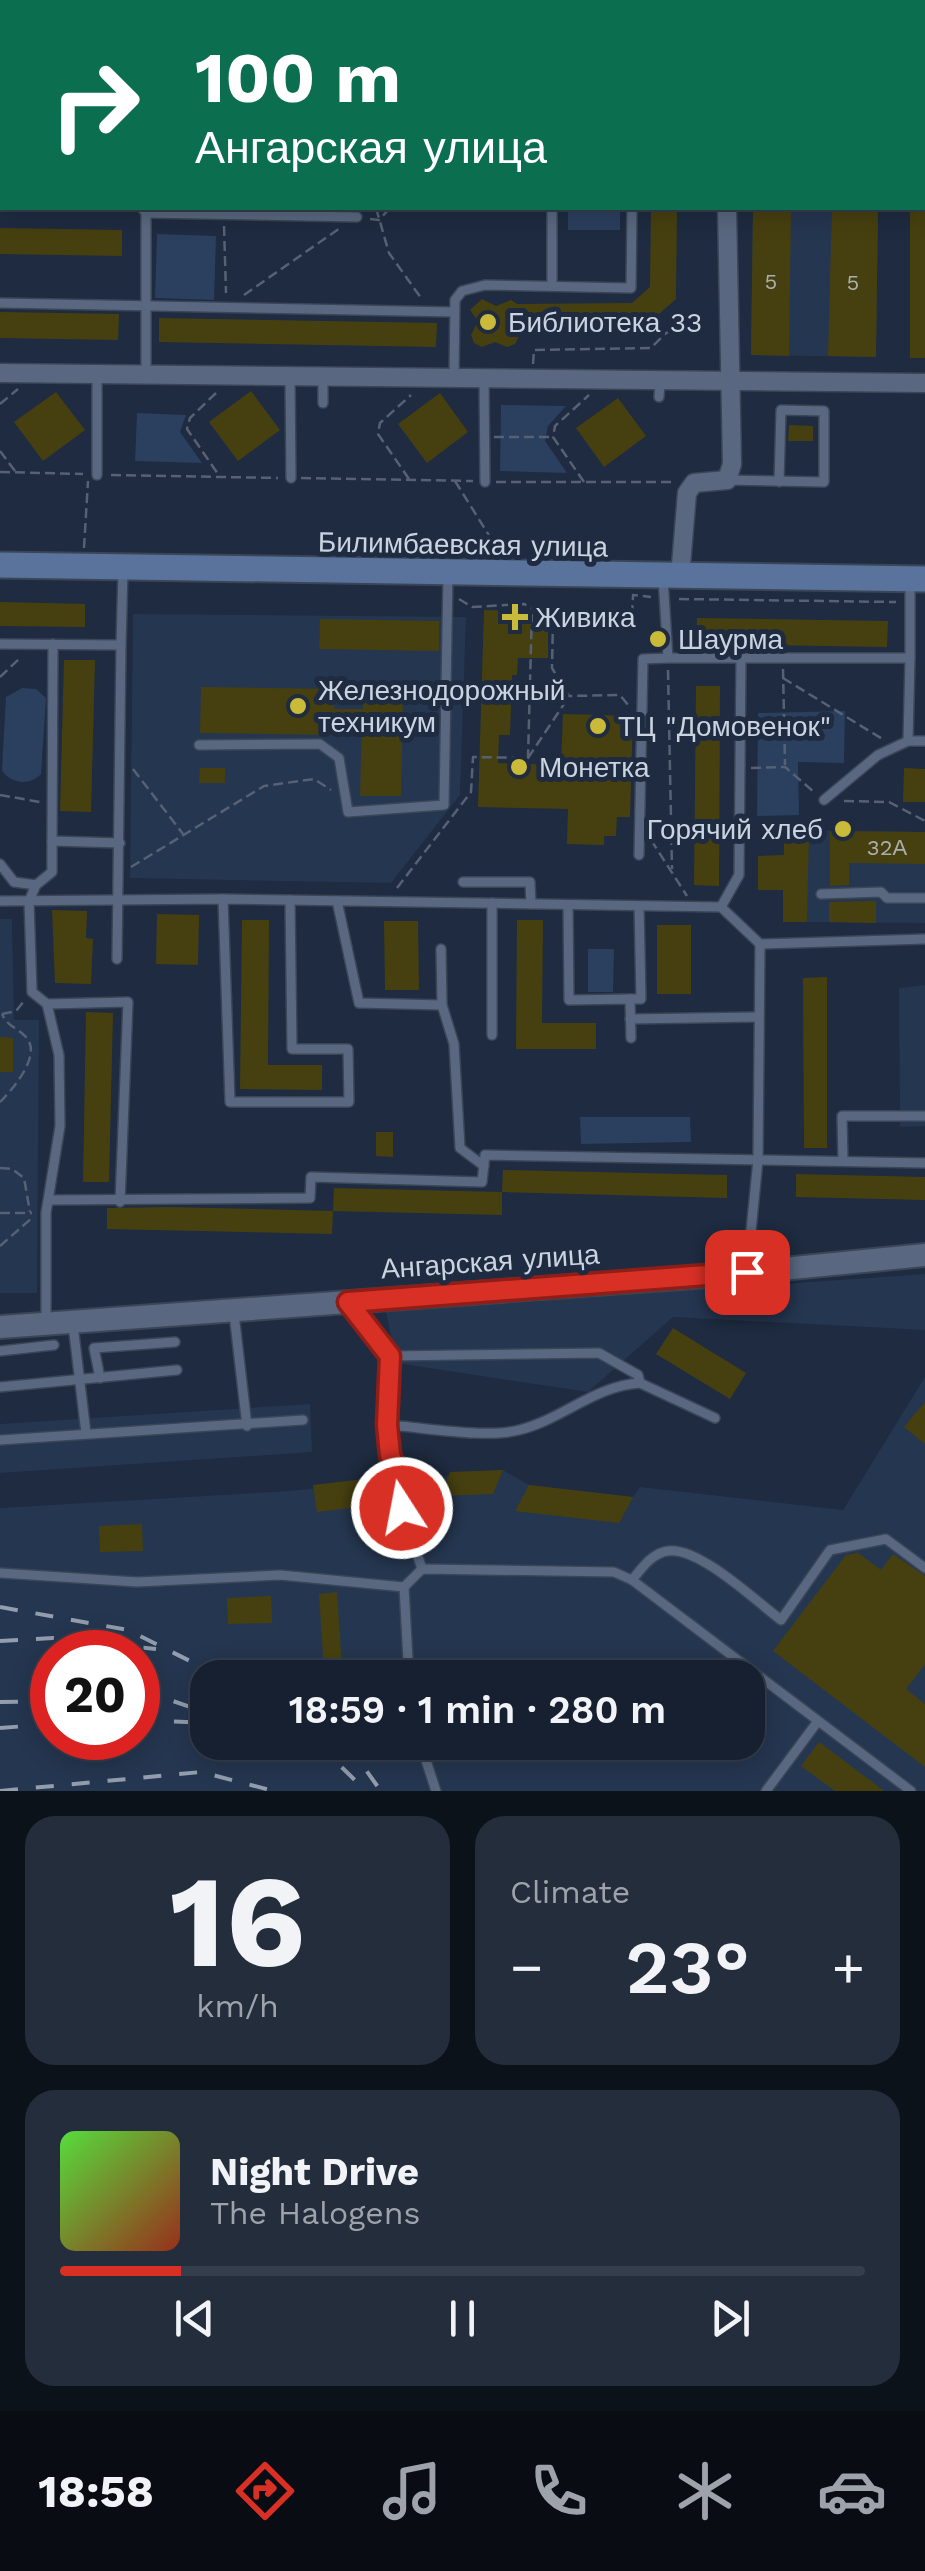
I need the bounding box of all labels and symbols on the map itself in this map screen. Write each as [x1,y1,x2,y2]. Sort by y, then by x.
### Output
house number: 5 [765,269,777,294]
house number: 5 [847,270,859,295]
place label: Библиотека 33 [508,306,702,339]
marker: Библиотека 33 [477,311,499,333]
street label: Билимбаевская улица [318,525,609,564]
place label: Живика [535,601,636,634]
marker: Живика [504,606,526,628]
place label: Шаурма [678,623,783,656]
marker: Шаурма [647,628,669,650]
place label: Железнодорожный техникум [318,674,565,739]
marker: Железнодорожный техникум [287,695,309,717]
place label: ТЦ "Домовенок" [618,710,831,743]
marker: ТЦ "Домовенок" [587,715,609,737]
place label: Монетка [539,751,650,784]
marker: Монетка [508,756,530,778]
place label: Горячий хлеб [647,813,823,846]
marker: Горячий хлеб [832,818,854,840]
house number: 32А [867,835,907,860]
pin [705,1230,790,1315]
street label: Ангарская улица [380,1237,601,1286]
position arrow [350,1456,454,1560]
speed limit sign: 20 [30,1630,160,1760]

